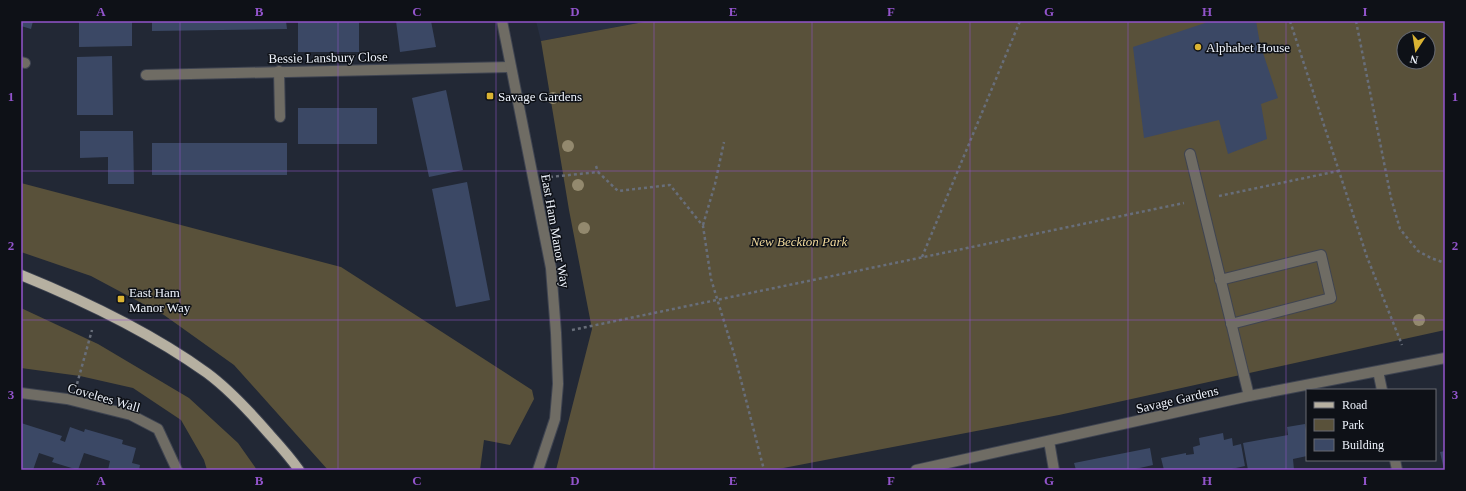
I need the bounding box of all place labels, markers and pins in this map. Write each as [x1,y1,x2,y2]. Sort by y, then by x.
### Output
place label: Alphabet House [1206,40,1290,55]
marker: Alphabet House [1193,42,1203,52]
place label: Savage Gardens [498,89,582,104]
marker: Savage Gardens [485,91,495,101]
place label: East Ham Manor Way [129,285,191,315]
marker: East Ham Manor Way [116,294,126,304]

